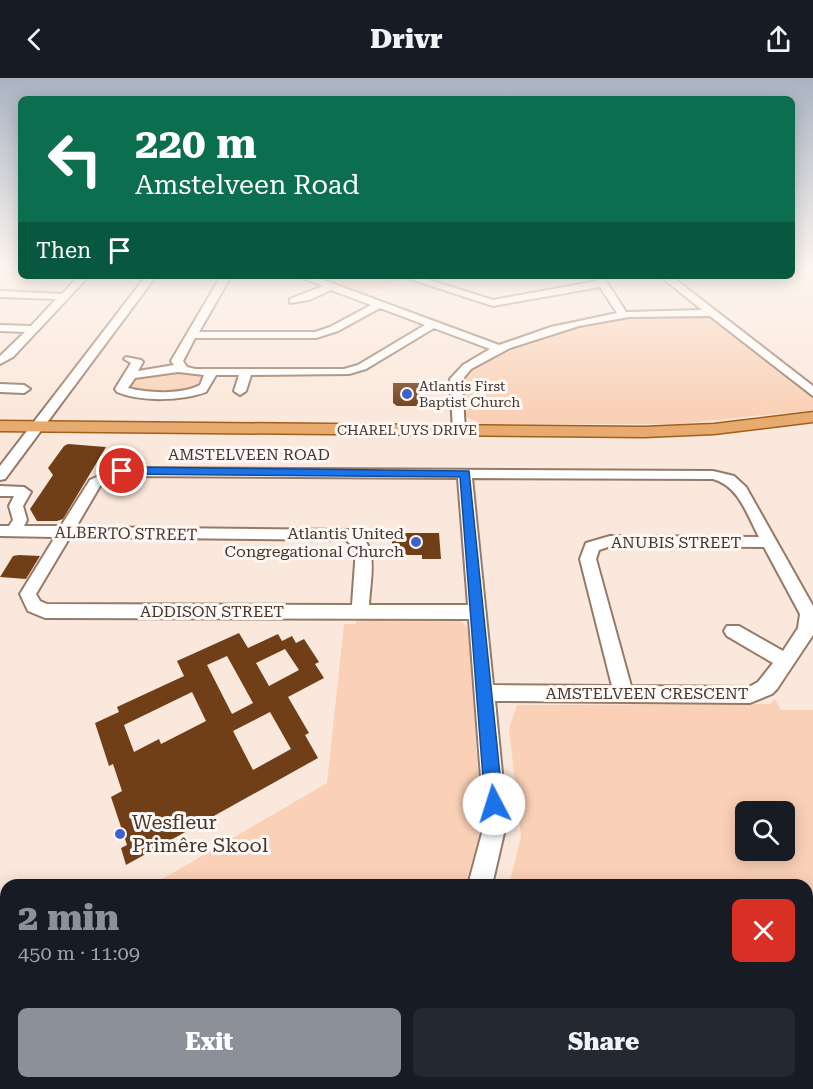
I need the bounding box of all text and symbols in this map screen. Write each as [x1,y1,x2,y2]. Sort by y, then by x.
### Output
icon: back [18,23,51,56]
text: Drivr [370,23,443,55]
icon: share [762,23,795,56]
text: 220 m [135,119,257,168]
icon: left [36,120,114,198]
text: Amstelveen Road [135,169,359,201]
icon: arrive [103,234,136,267]
text: Then [36,238,91,263]
place label: Atlantis First Baptist Church [419,378,520,410]
marker: Atlantis First Baptist Church [400,387,414,401]
street label: CHAREL UYS DRIVE [337,422,477,438]
pin [96,445,147,496]
street label: AMSTELVEEN ROAD [168,445,330,464]
icon: arrive [105,454,138,487]
street label: ALBERTO STREET [55,523,198,544]
place label: Atlantis United Congregational Church [225,524,404,561]
street label: ANUBIS STREET [611,533,741,552]
marker: Atlantis United Congregational Church [409,535,423,549]
street label: ADDISON STREET [140,602,284,621]
street label: AMSTELVEEN CRESCENT [546,684,749,703]
position arrow [462,772,526,836]
map controls [735,801,795,861]
button: search [735,801,795,861]
place label: Wesfleur Primêre Skool [132,810,268,857]
marker: Wesfleur Primêre Skool [113,827,127,841]
text: 2 min [18,897,119,939]
button: close [732,899,795,962]
text: 450 m · 11:09 [18,941,140,965]
button: Exit [18,1008,401,1077]
button: Share [413,1008,795,1077]

